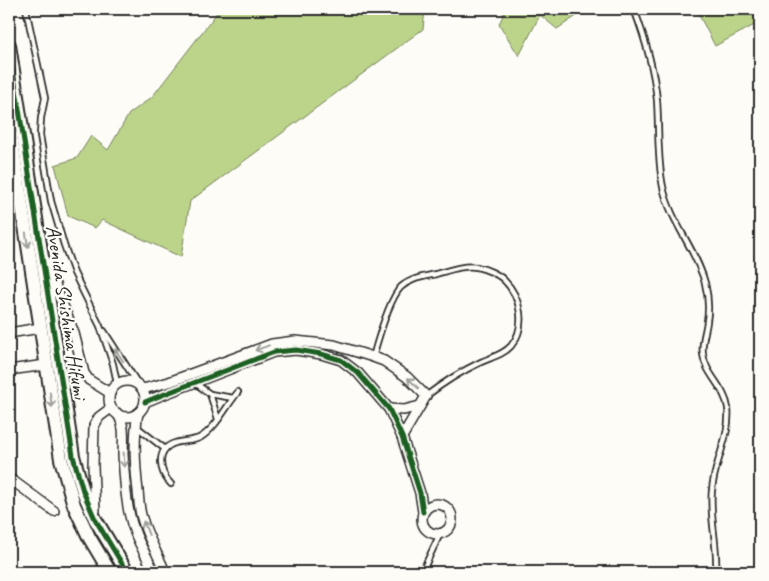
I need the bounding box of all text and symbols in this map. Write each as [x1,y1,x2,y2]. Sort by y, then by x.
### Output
street label: Avenida Shishima Hifumi [40,223,94,404]
one-way arrow [22,231,32,247]
one-way arrow [255,344,270,353]
one-way arrow [114,348,124,362]
one-way arrow [407,377,420,389]
one-way arrow [47,392,57,408]
one-way arrow [119,452,128,468]
one-way arrow [140,521,150,536]

